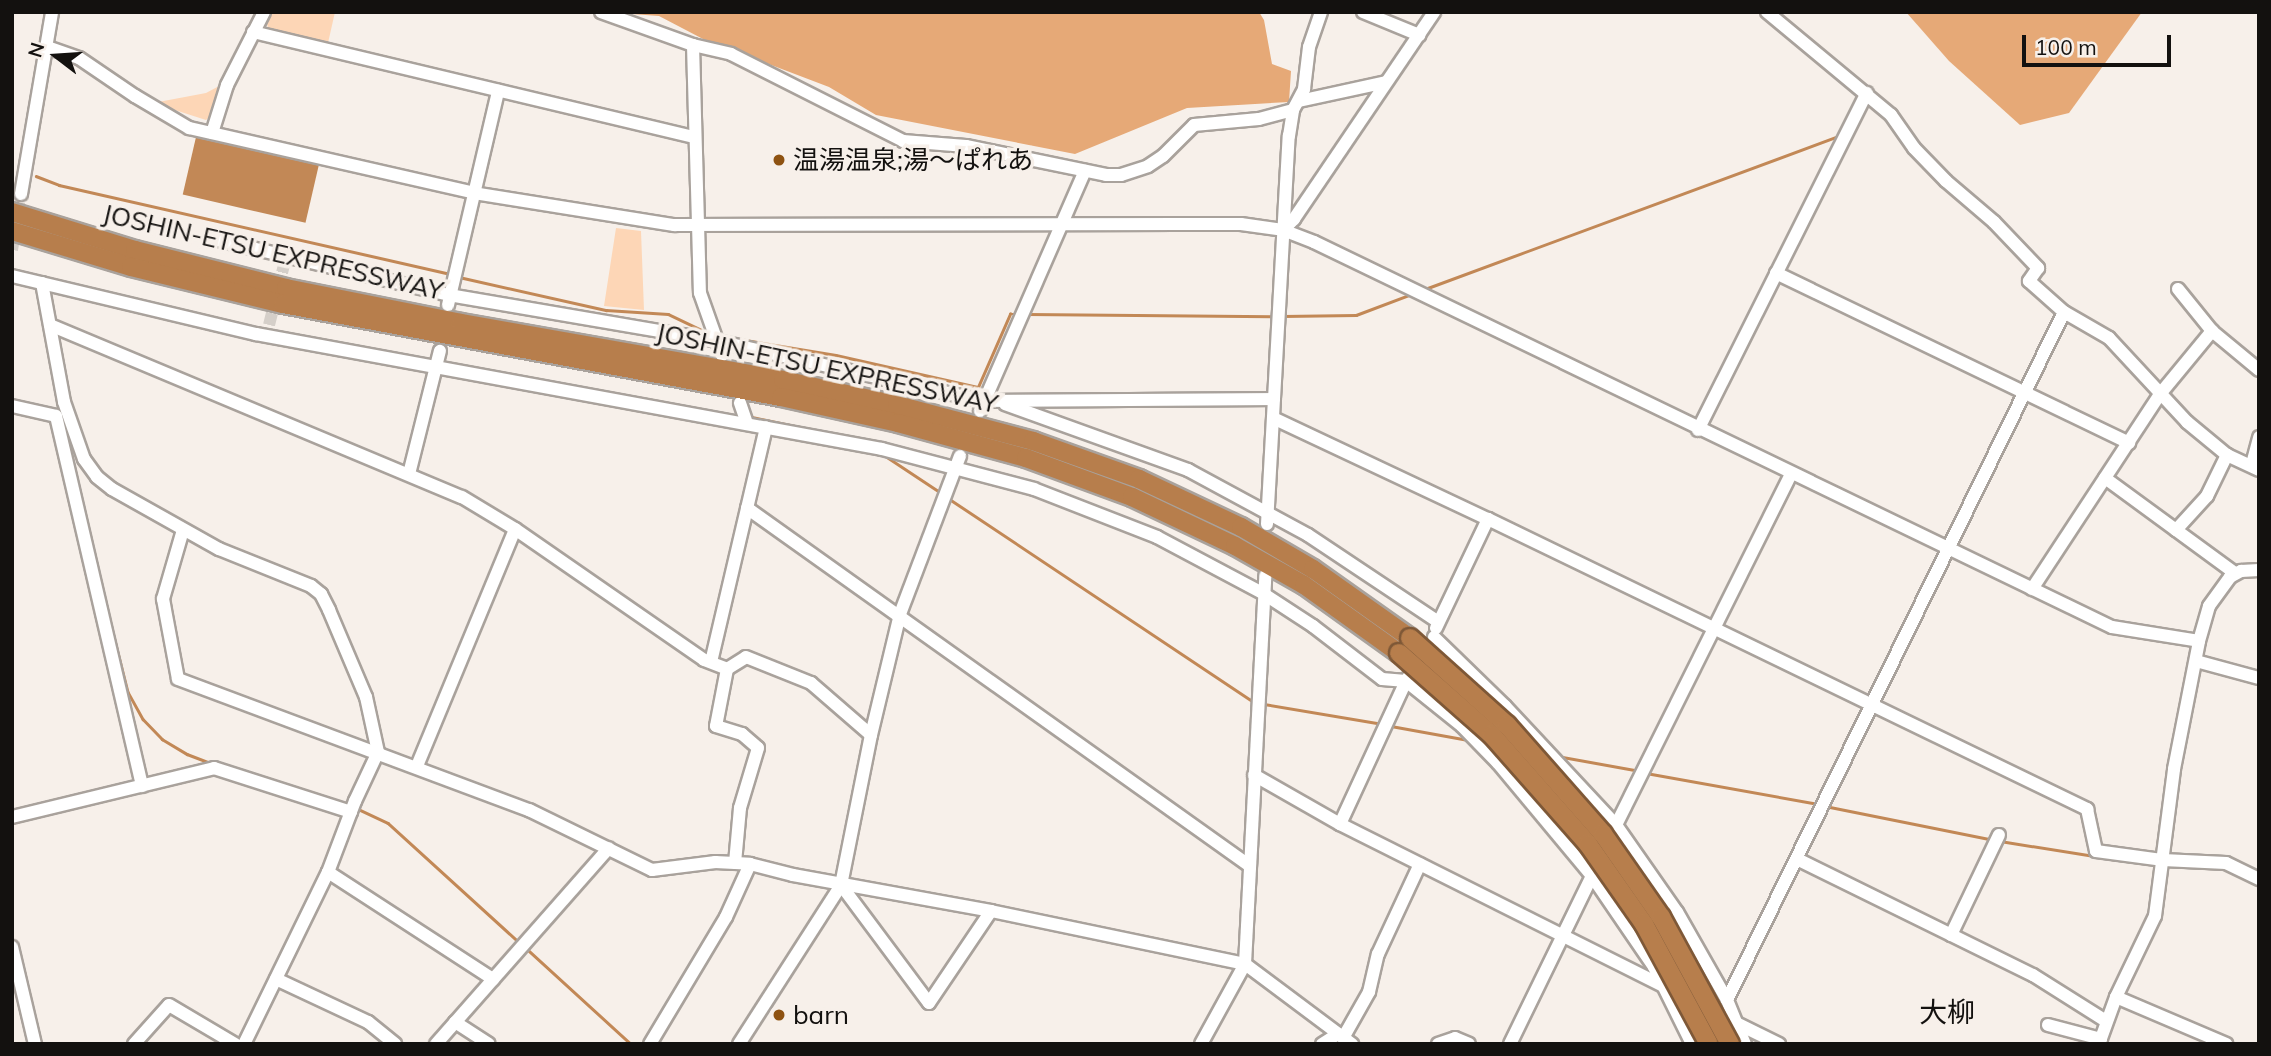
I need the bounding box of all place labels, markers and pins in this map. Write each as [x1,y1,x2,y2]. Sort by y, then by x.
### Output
place label: 温湯温泉;湯〜ぱれあ [793,144,1033,176]
marker: 温湯温泉;湯〜ぱれあ [771,152,787,168]
place label: barn [793,999,849,1031]
marker: barn [771,1007,787,1023]

